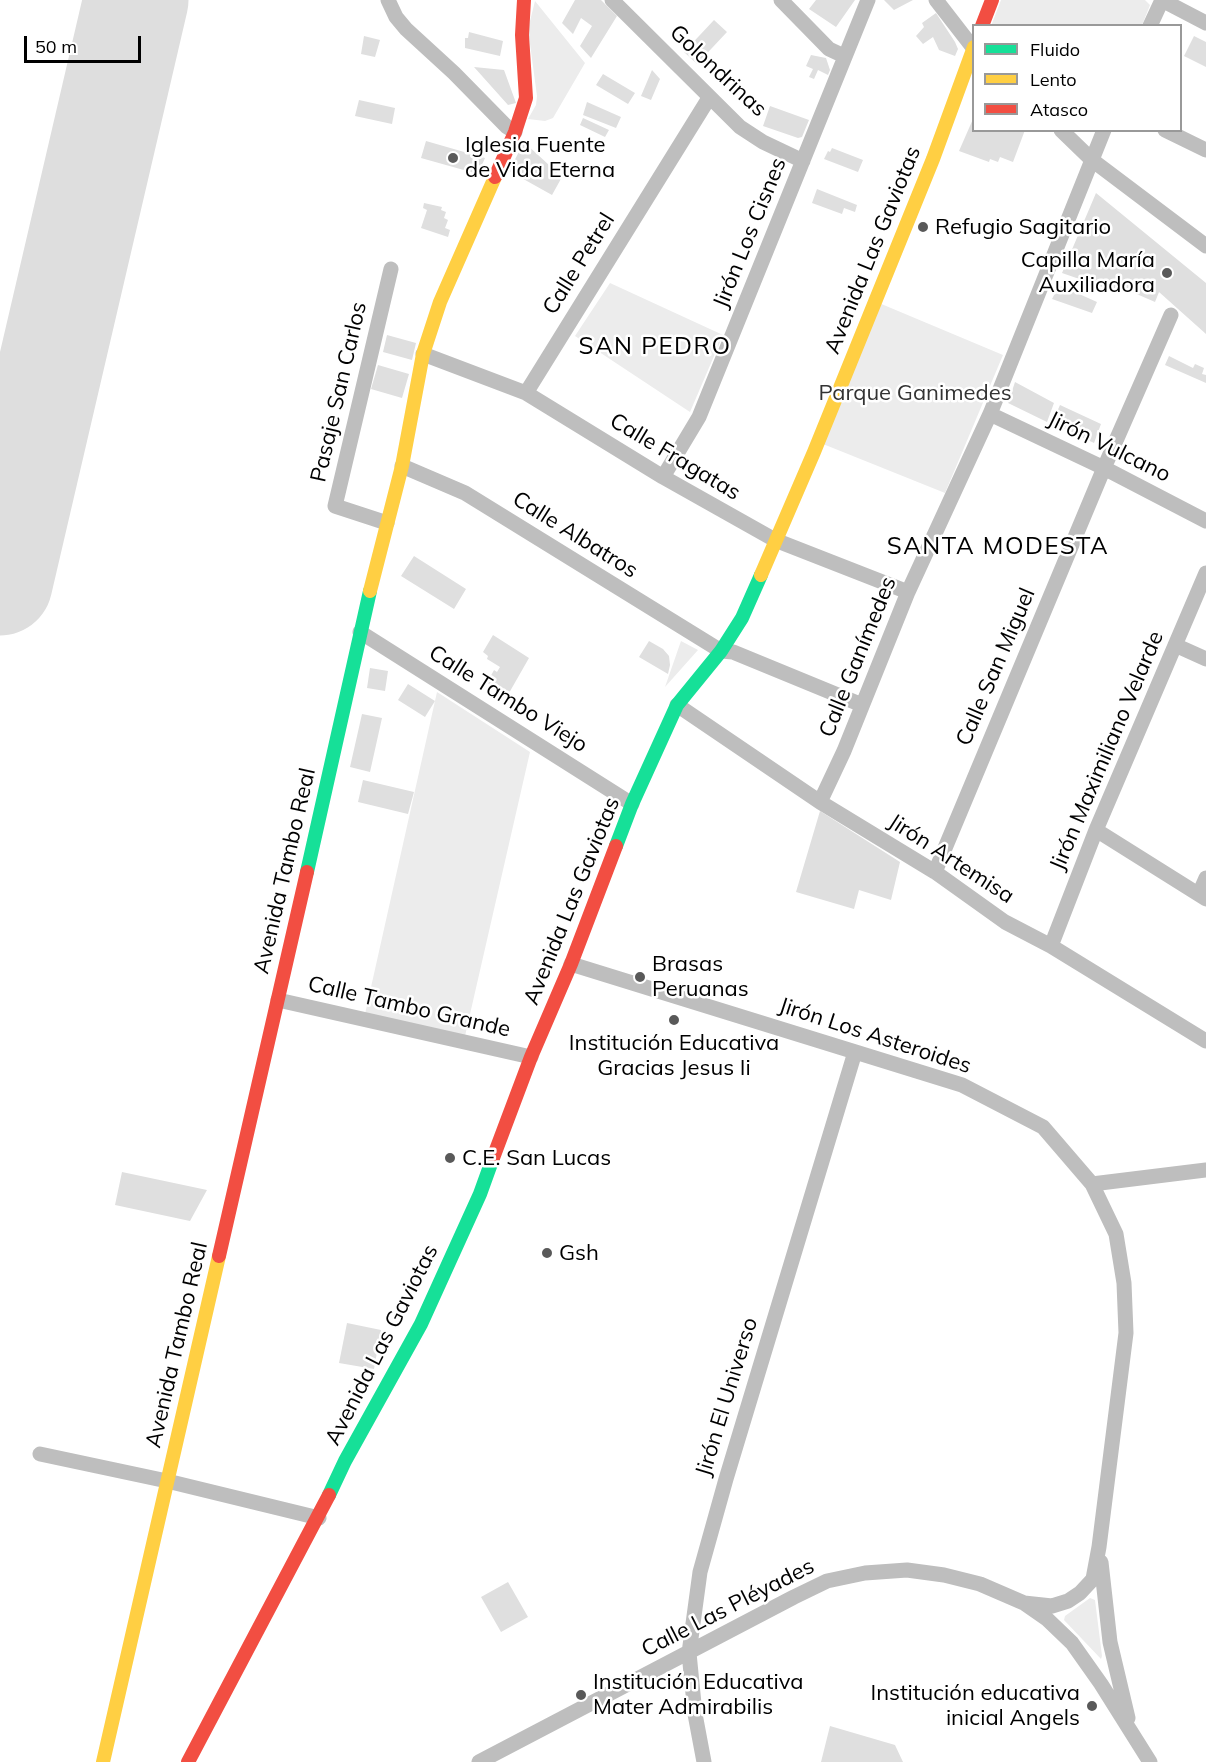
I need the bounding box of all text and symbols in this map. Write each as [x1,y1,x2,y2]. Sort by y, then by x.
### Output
street label: Golondrinas [664,19,772,123]
scale bar [27,24,144,62]
legend [972,24,1182,132]
text: 50 m [35,35,77,58]
text: Fluido [1030,38,1080,61]
text: Lento [1030,68,1077,91]
text: Atasco [1030,98,1088,121]
place label: Iglesia Fuente de Vida Eterna [465,132,615,184]
street label: Avenida Las Gaviotas [819,142,927,358]
marker: Iglesia Fuente de Vida Eterna [446,151,460,165]
street label: Jirón Los Cisnes [708,154,792,312]
street label: Calle Petrel [537,208,621,320]
place label: Refugio Sagitario [935,214,1111,240]
marker: Refugio Sagitario [916,220,930,234]
place label: Capilla María Auxiliadora [1021,247,1155,298]
marker: Capilla María Auxiliadora [1160,266,1174,280]
street label: Pasaje San Carlos [305,299,373,485]
district label: SAN PEDRO [579,333,731,361]
park label: Parque Ganimedes [818,380,1012,406]
street label: Jirón Vulcano [1043,406,1175,488]
street label: Calle Fragatas [605,408,745,506]
street label: Calle Albatros [507,486,643,584]
district label: SANTA MODESTA [887,533,1109,561]
street label: Calle Ganímedes [814,573,902,741]
street label: Calle San Miguel [951,584,1041,750]
street label: Jirón Maximiliano Velarde [1045,627,1169,875]
street label: Calle Tambo Viejo [424,640,592,758]
street label: Avenida Tambo Real [248,766,322,976]
street label: Avenida Las Gaviotas [518,793,626,1009]
street label: Jirón Artemisa [883,809,1019,909]
place label: Brasas Peruanas [652,951,749,1002]
marker: Brasas Peruanas [633,970,647,984]
street label: Calle Tambo Grande [305,971,513,1043]
street label: Jirón Los Asteroides [775,992,975,1080]
marker: Institución Educativa Gracias Jesus Ii [667,1013,681,1027]
place label: Institución Educativa Gracias Jesus Ii [569,1030,779,1082]
place label: C.E. San Lucas [462,1145,611,1171]
marker: C.E. San Lucas [443,1151,457,1165]
street label: Avenida Tambo Real [140,1240,214,1450]
street label: Avenida Las Gaviotas [320,1240,444,1450]
place label: Gsh [559,1240,599,1266]
marker: Gsh [540,1246,554,1260]
street label: Jirón El Universo [690,1315,764,1479]
street label: Calle Las Pléyades [637,1553,819,1663]
place label: Institución Educativa Mater Admirabilis [593,1669,803,1720]
place label: Institución educativa inicial Angels [870,1680,1080,1732]
marker: Institución Educativa Mater Admirabilis [574,1688,588,1702]
marker: Institución educativa inicial Angels [1085,1699,1099,1713]

